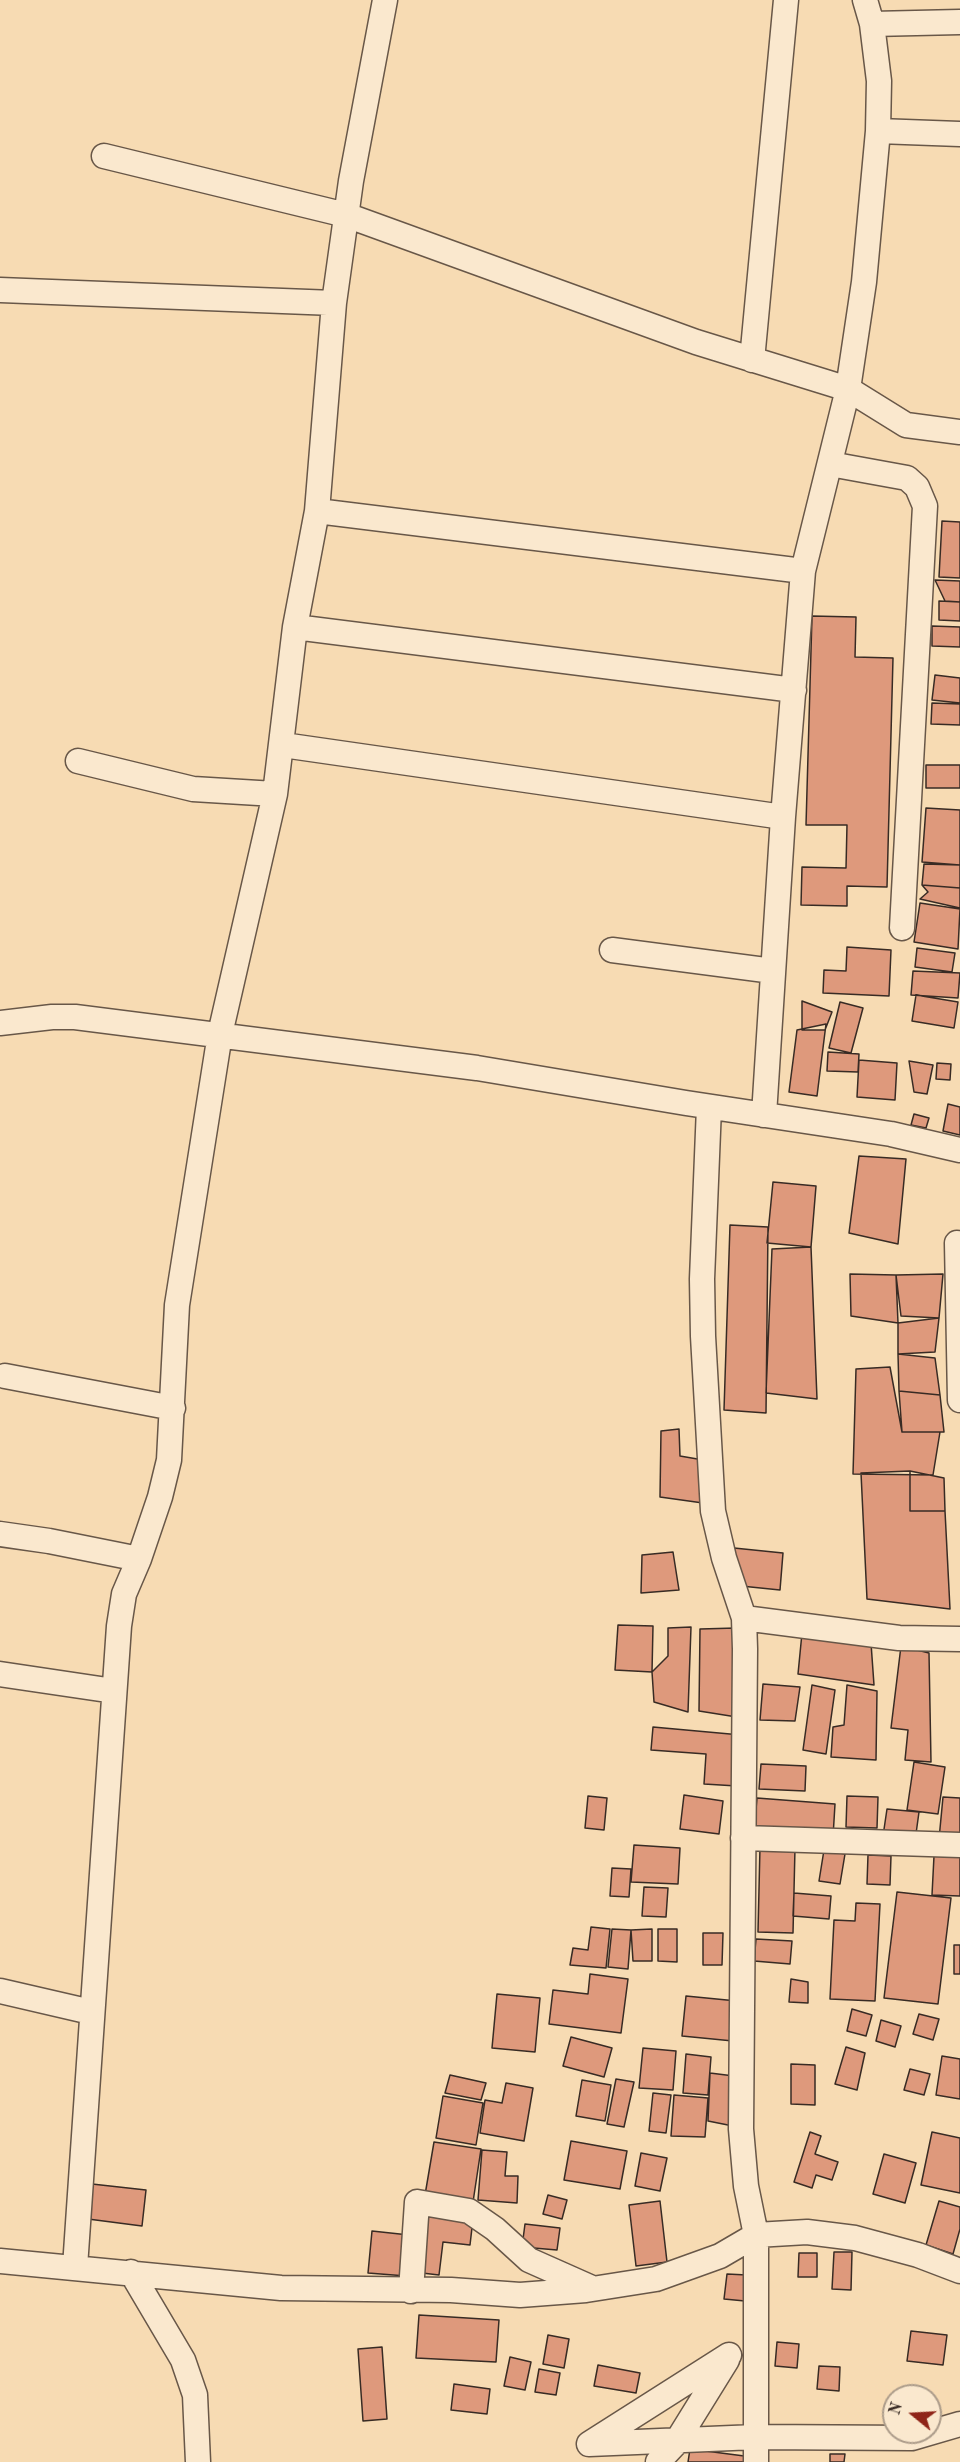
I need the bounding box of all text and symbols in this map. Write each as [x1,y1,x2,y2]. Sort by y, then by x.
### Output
north arrow [882,2384,942,2444]
text: N [887,2401,906,2417]

